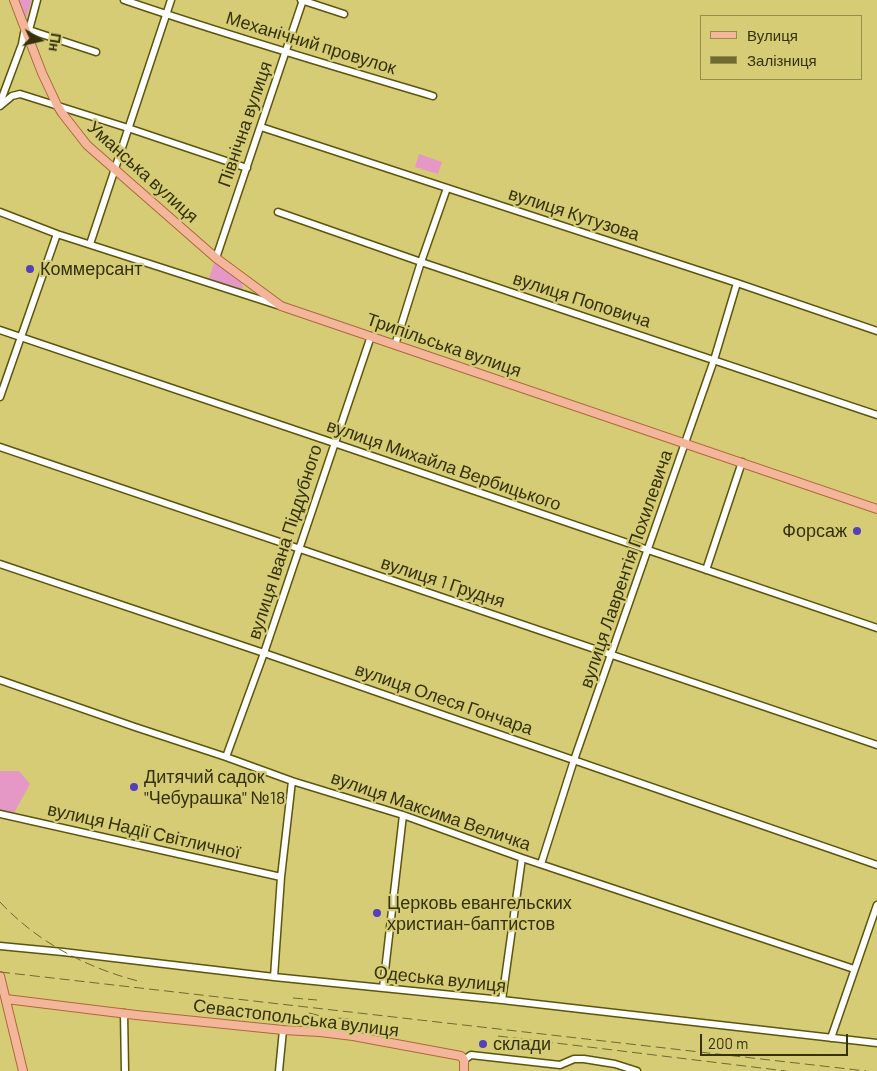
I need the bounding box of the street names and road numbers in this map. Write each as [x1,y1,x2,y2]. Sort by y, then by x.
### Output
street label: Механічний провулок [223,7,399,79]
street label: Північна вулиця [213,58,277,190]
street label: Уманська вулиця [83,117,203,227]
street label: вулиця Кутузова [506,183,642,245]
street label: вулиця Поповича [510,268,654,332]
street label: Трипільська вулиця [364,308,524,382]
street label: вулиця Михайла Вербицького [324,415,564,515]
street label: вулиця Івана Піддубного [243,442,327,642]
street label: вулиця Лаврентія Похилевича [575,447,677,691]
street label: вулиця 1 Грудня [378,552,508,612]
street label: вулиця Олеся Гончара [352,658,536,740]
street label: вулиця Максима Величка [328,767,534,855]
street label: вулиця Надії Світличної [45,798,243,864]
street label: Одеська вулиця [373,961,507,997]
street label: Севастопольська вулиця [192,995,400,1041]

